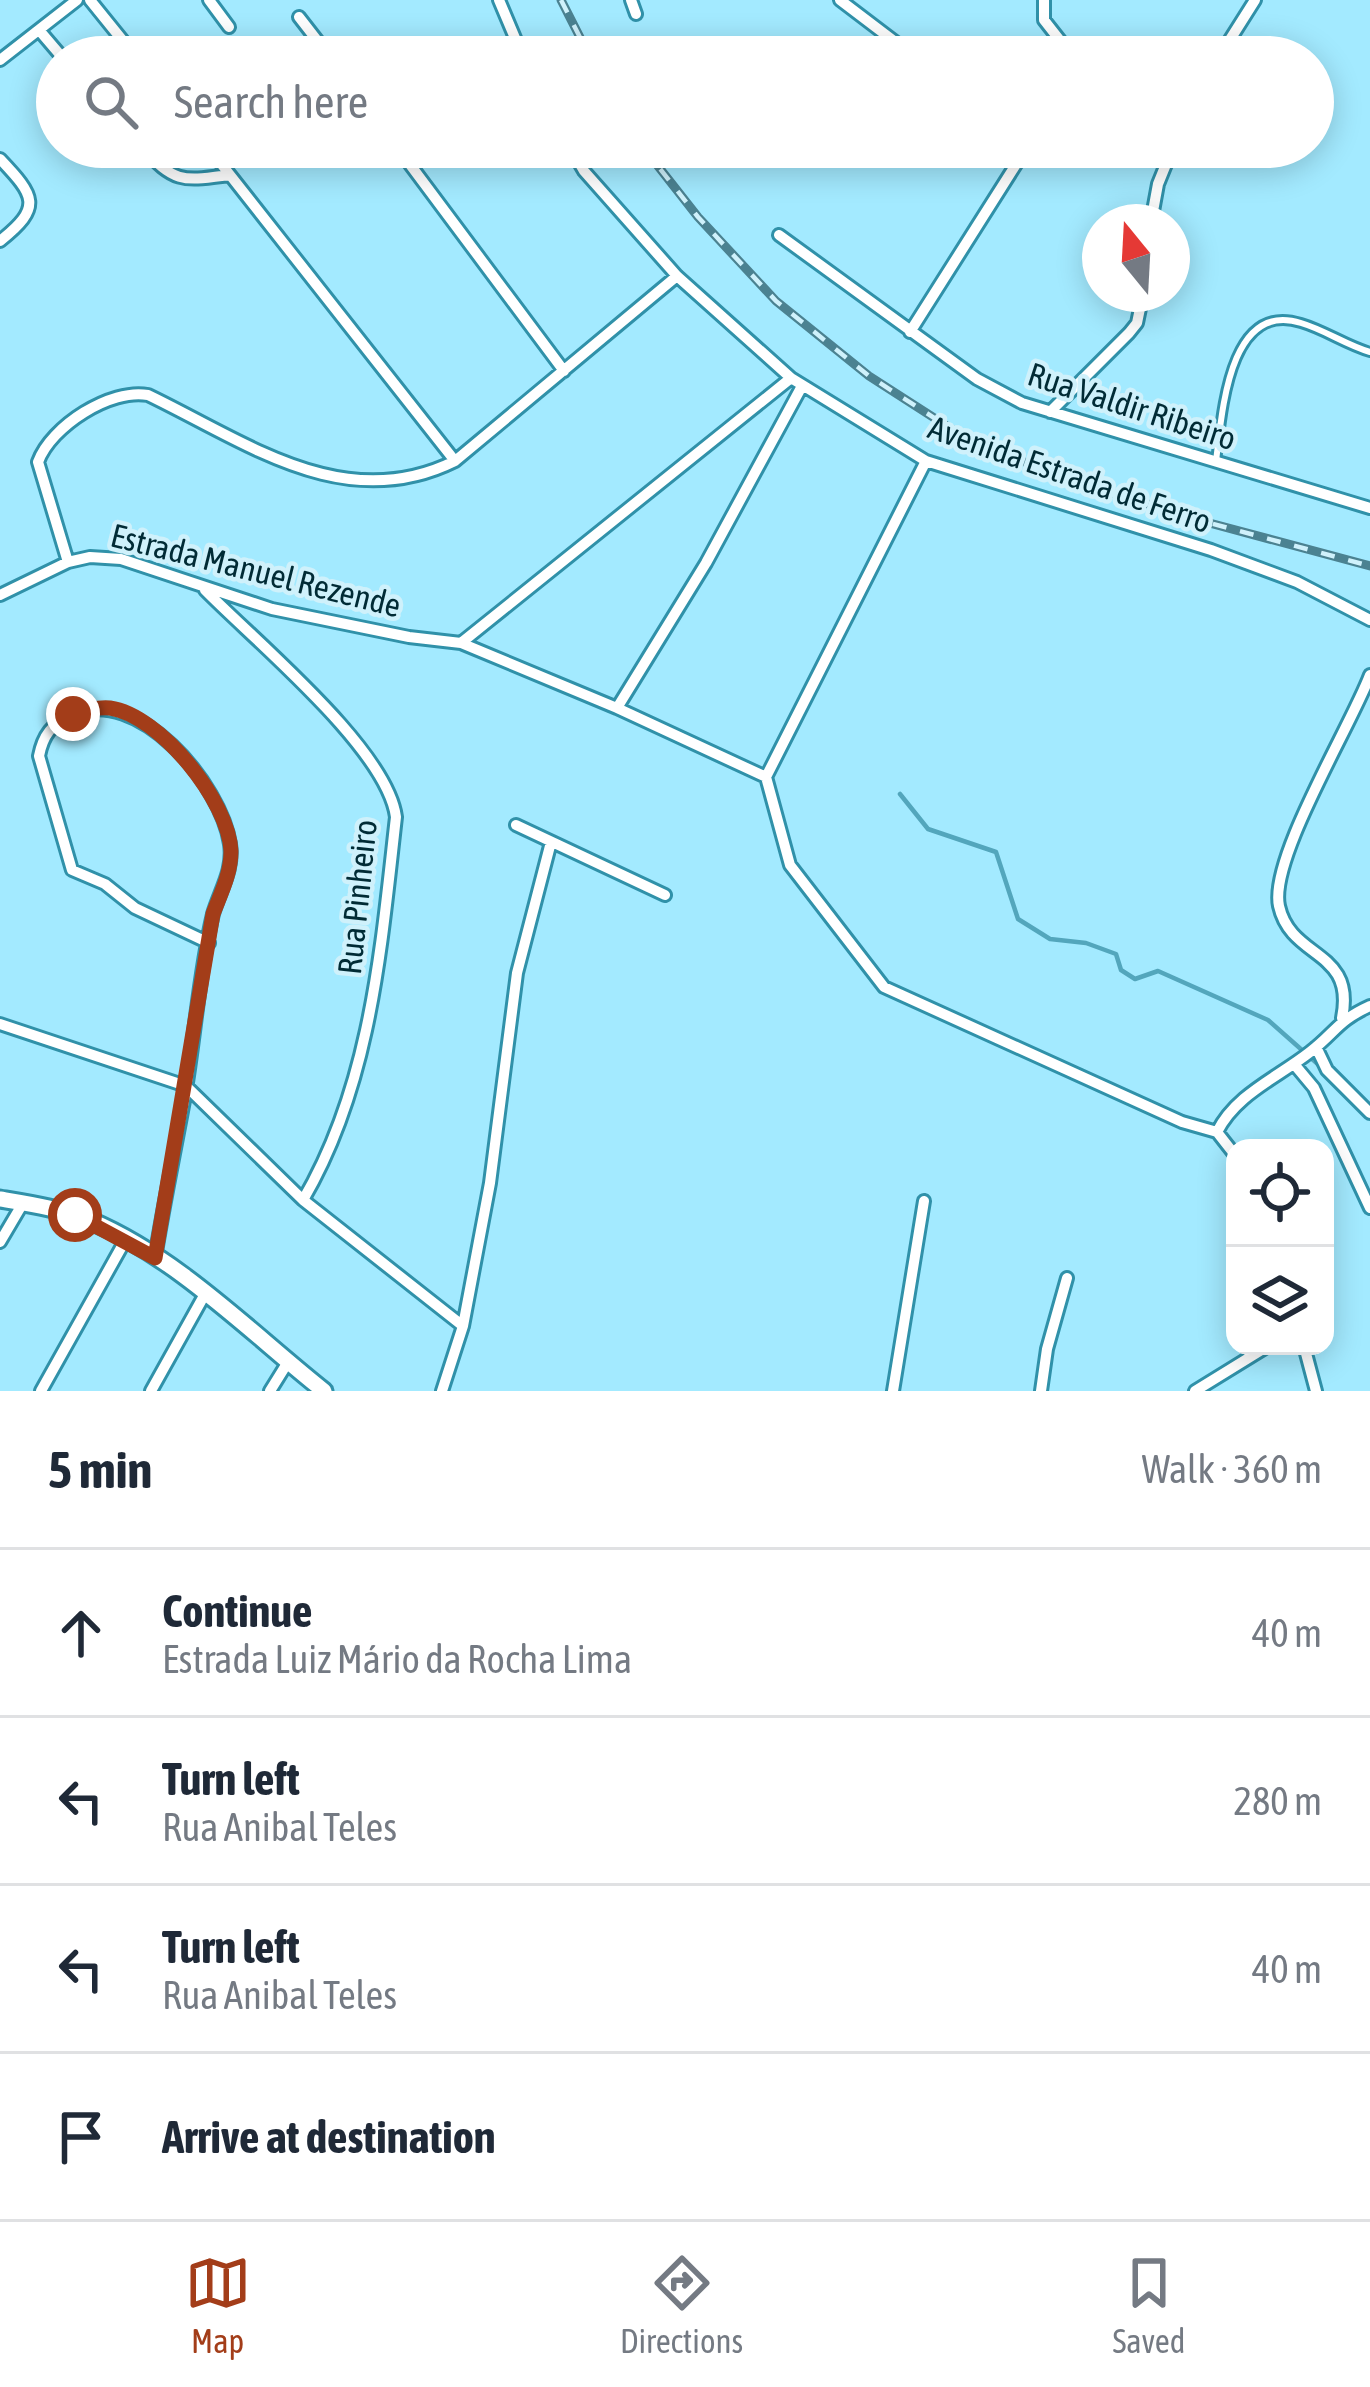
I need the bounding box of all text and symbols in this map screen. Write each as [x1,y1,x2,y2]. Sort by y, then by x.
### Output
search box [36,36,1334,168]
icon: search [78,69,144,135]
text: Search here [174,76,368,128]
north arrow [1082,204,1190,312]
street label: Rua Valdir Ribeiro [1023,355,1241,457]
street label: Avenida Estrada de Ferro [924,408,1216,540]
street label: Estrada Manuel Rezende [107,516,405,624]
route end [46,687,100,741]
street label: Rua Pinheiro [330,818,384,976]
map controls [1226,1139,1334,1355]
button: locate [1226,1139,1334,1247]
route start [48,1188,102,1242]
button: layers [1226,1247,1334,1355]
text: 5 min [48,1440,152,1499]
text: Walk · 360 m [1142,1447,1322,1491]
text: Continue [162,1585,313,1637]
icon: ahead [48,1600,114,1666]
text: 40 m [1252,1611,1322,1655]
text: Estrada Luiz Mário da Rocha Lima [162,1637,632,1681]
text: Turn left [162,1753,300,1805]
icon: left [48,1768,114,1834]
text: 280 m [1234,1779,1322,1823]
text: Rua Anibal Teles [162,1805,397,1849]
text: Turn left [162,1921,300,1973]
icon: left [48,1936,114,2002]
text: 40 m [1252,1947,1322,1991]
text: Rua Anibal Teles [162,1973,397,2017]
icon: arrive [48,2104,114,2170]
text: Arrive at destination [162,2111,496,2163]
tab: Map [185,2250,251,2360]
tab: Directions [620,2250,743,2360]
tab: Saved [1112,2250,1185,2360]

